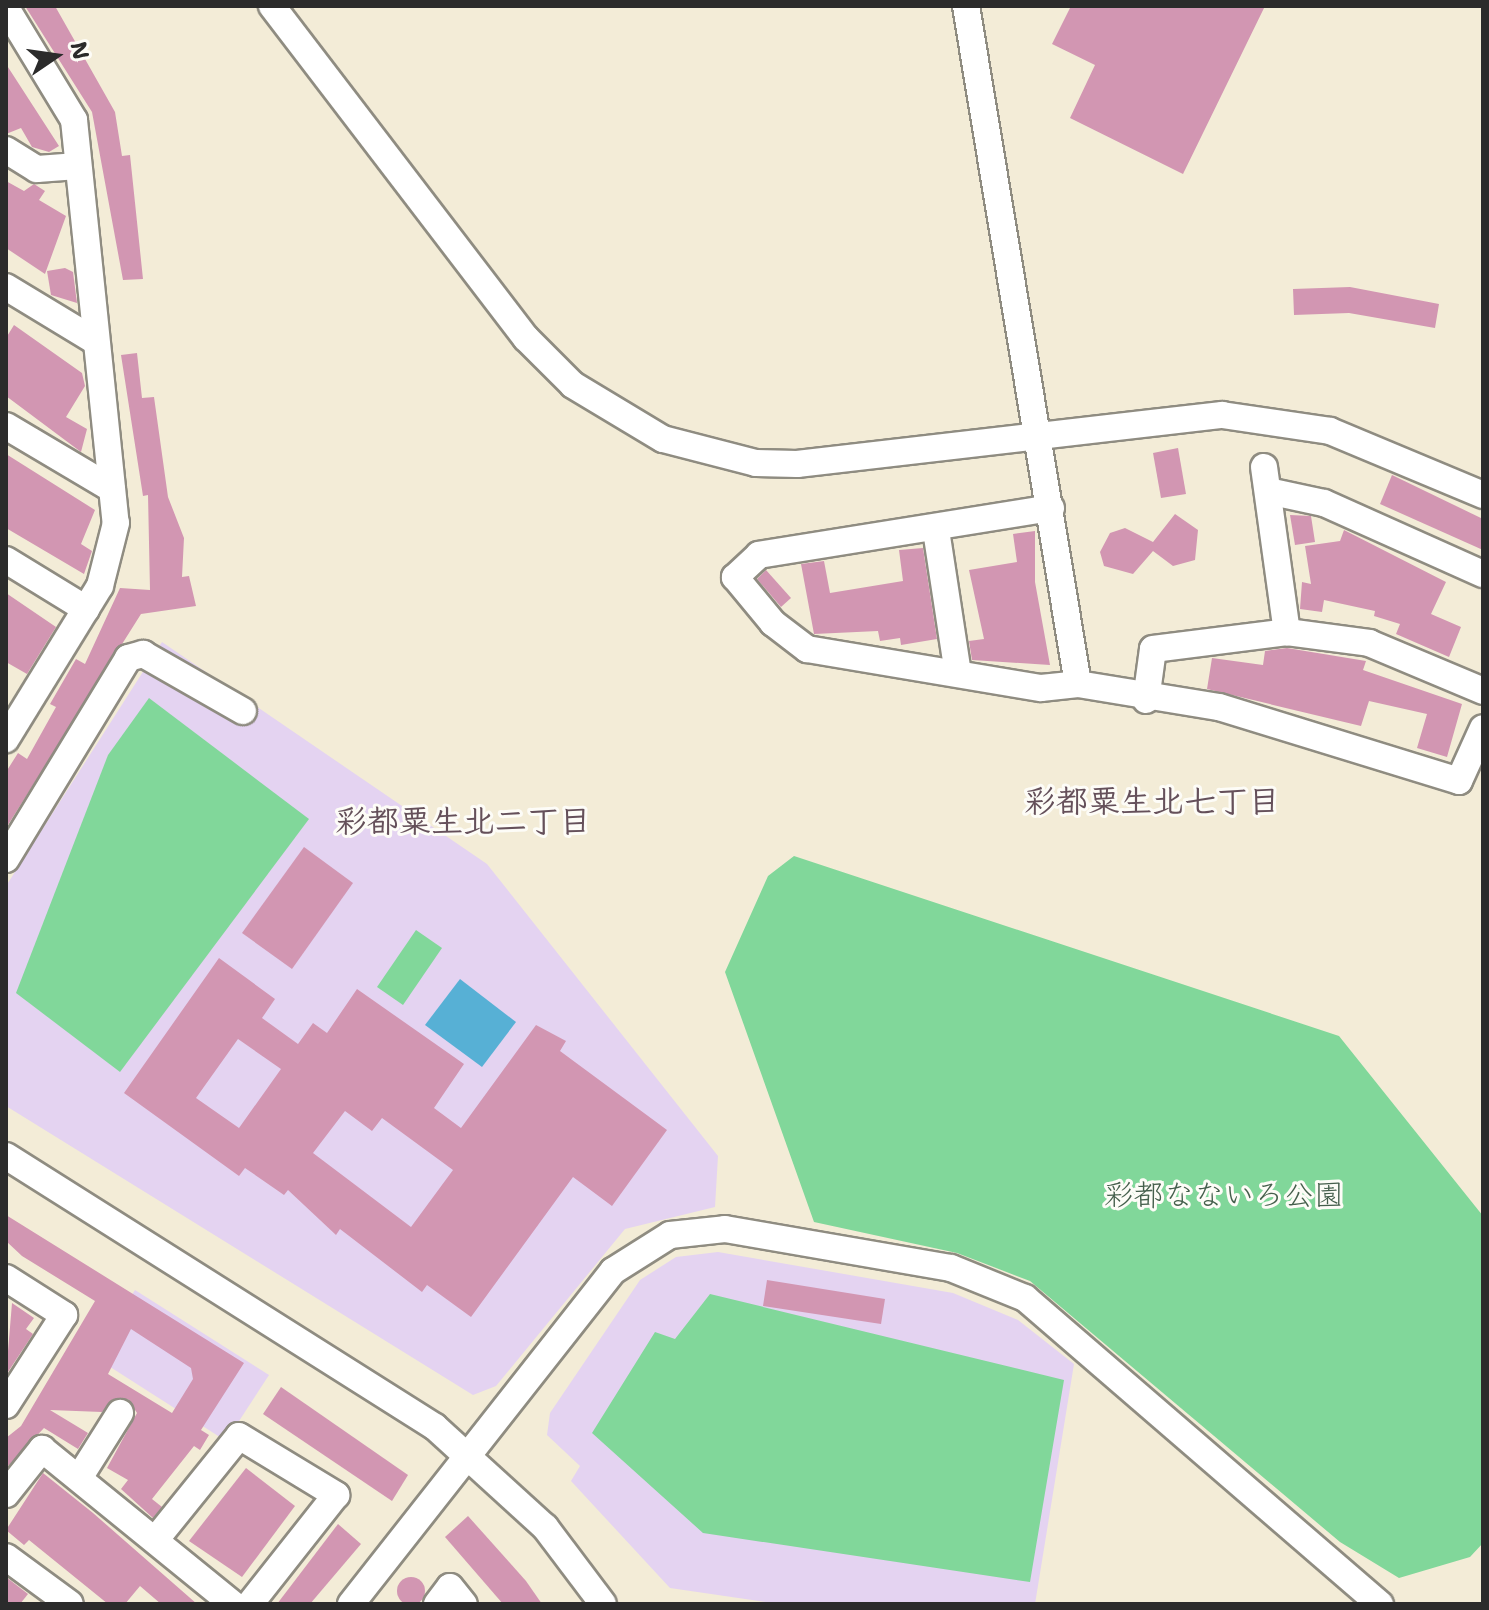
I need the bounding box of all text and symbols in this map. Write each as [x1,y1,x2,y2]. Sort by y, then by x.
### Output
north arrow [16,16,96,96]
text: N [64,39,96,62]
district label: 彩都粟生北七丁目 [1024,782,1280,820]
district label: 彩都粟生北二丁目 [335,802,591,840]
park label: 彩都なないろ公園 [1104,1177,1344,1213]

